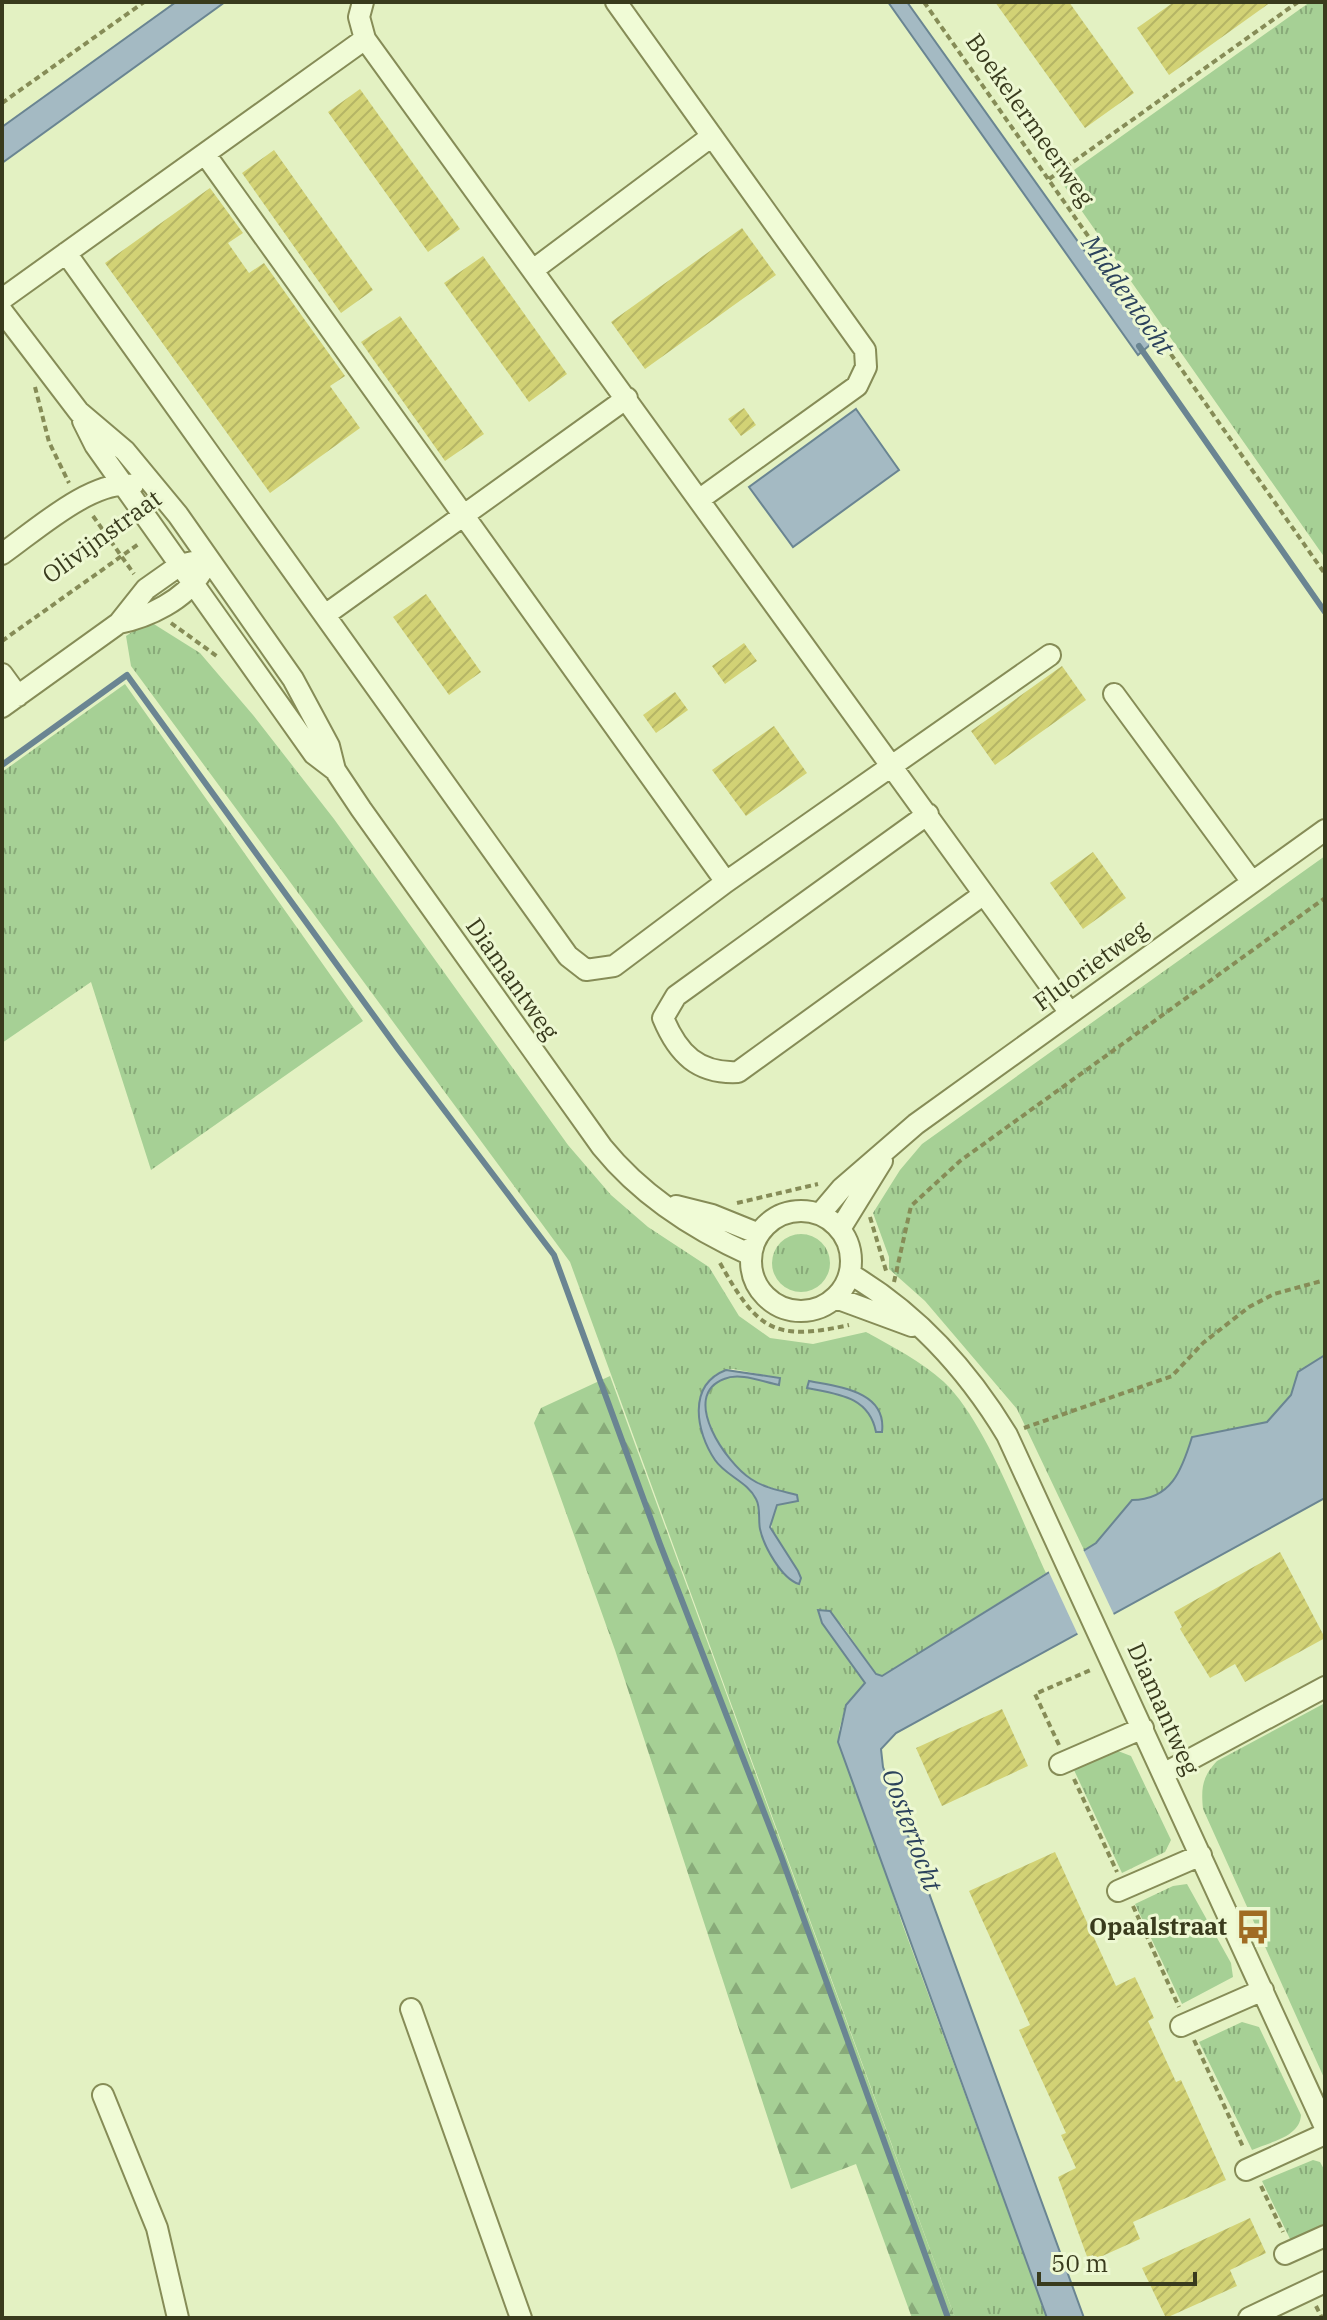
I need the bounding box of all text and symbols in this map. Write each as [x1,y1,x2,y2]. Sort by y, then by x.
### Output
street label: Boekelermeerweg [959,27,1103,212]
water label: Middentocht [1074,227,1183,362]
street label: Olivijnstraat [35,482,167,590]
street label: Diamantweg [459,911,567,1046]
street label: Fluorietweg [1027,913,1154,1018]
street label: Diamantweg [1120,1637,1207,1780]
water label: Oostertocht [875,1764,951,1896]
bus stop icon: Opaalstraat [1234,1908,1272,1946]
place label: Opaalstraat [1089,1910,1227,1942]
scale bar [1039,2236,1195,2286]
text: 50 m [1051,2247,1108,2279]

